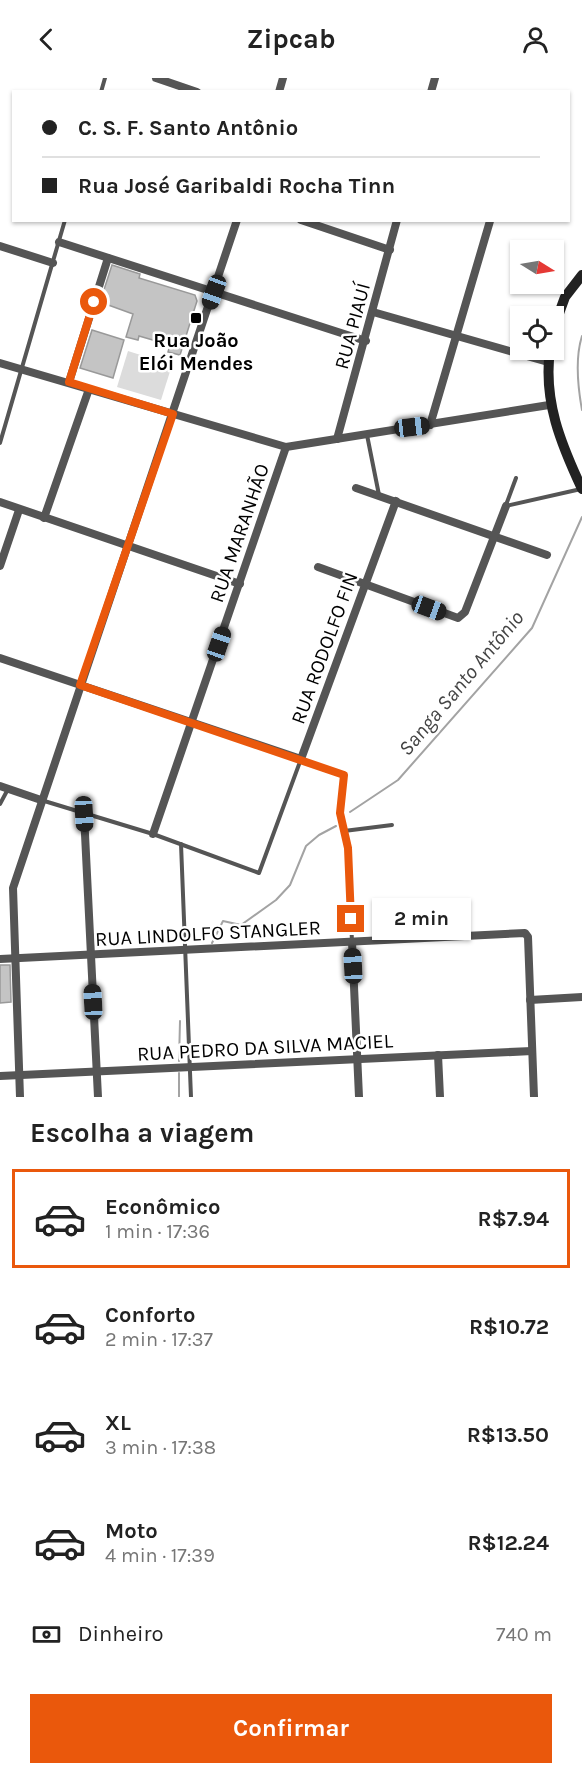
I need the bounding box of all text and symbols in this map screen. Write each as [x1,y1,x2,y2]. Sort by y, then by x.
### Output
icon: back [30,23,63,56]
text: Zipcab [247,23,335,55]
icon: person [519,23,552,56]
text: C. S. F. Santo Antônio [78,115,298,141]
text: Rua José Garibaldi Rocha Tinn [78,173,395,199]
north arrow [510,240,564,294]
map controls [510,240,564,360]
car [199,272,229,312]
street label: RUA PIAUÍ [329,280,375,372]
route start [80,288,107,315]
button: locate [510,306,564,360]
marker: Rua João Elói Mendes [189,311,203,325]
place label: Rua João Elói Mendes [139,329,253,375]
car [393,416,431,438]
street label: RUA MARANHÃO [205,461,274,606]
street label: RUA RODOLFO FIN [286,569,363,727]
car [409,593,449,623]
water label: Sanga Santo Antônio [393,605,529,760]
car [205,624,233,664]
car [74,796,94,832]
callout: 2 min [372,898,471,940]
route end [337,905,364,932]
text: 2 min [394,907,449,930]
street label: RUA LINDOLFO STANGLER [95,916,321,951]
car [343,948,363,984]
car [83,984,103,1020]
street label: RUA PEDRO DA SILVA MACIEL [136,1029,394,1066]
text: Escolha a viagem [30,1117,254,1149]
icon: car [33,1192,87,1246]
text: Econômico [105,1194,220,1220]
text: R$7.94 [478,1206,549,1232]
text: 1 min · 17:36 [105,1220,210,1243]
icon: car [33,1300,87,1354]
text: Conforto [105,1302,195,1328]
text: R$10.72 [469,1314,549,1340]
text: 2 min · 17:37 [105,1328,213,1351]
icon: car [33,1408,87,1462]
text: XL [105,1410,131,1436]
text: R$13.50 [467,1422,549,1448]
text: 3 min · 17:38 [105,1436,216,1459]
icon: car [33,1516,87,1570]
text: Moto [105,1518,158,1544]
text: R$12.24 [467,1530,549,1556]
text: 4 min · 17:39 [105,1544,215,1567]
icon: cash [30,1618,63,1651]
text: Dinheiro [78,1621,163,1647]
text: 740 m [496,1623,552,1646]
button: Confirmar [30,1694,552,1763]

